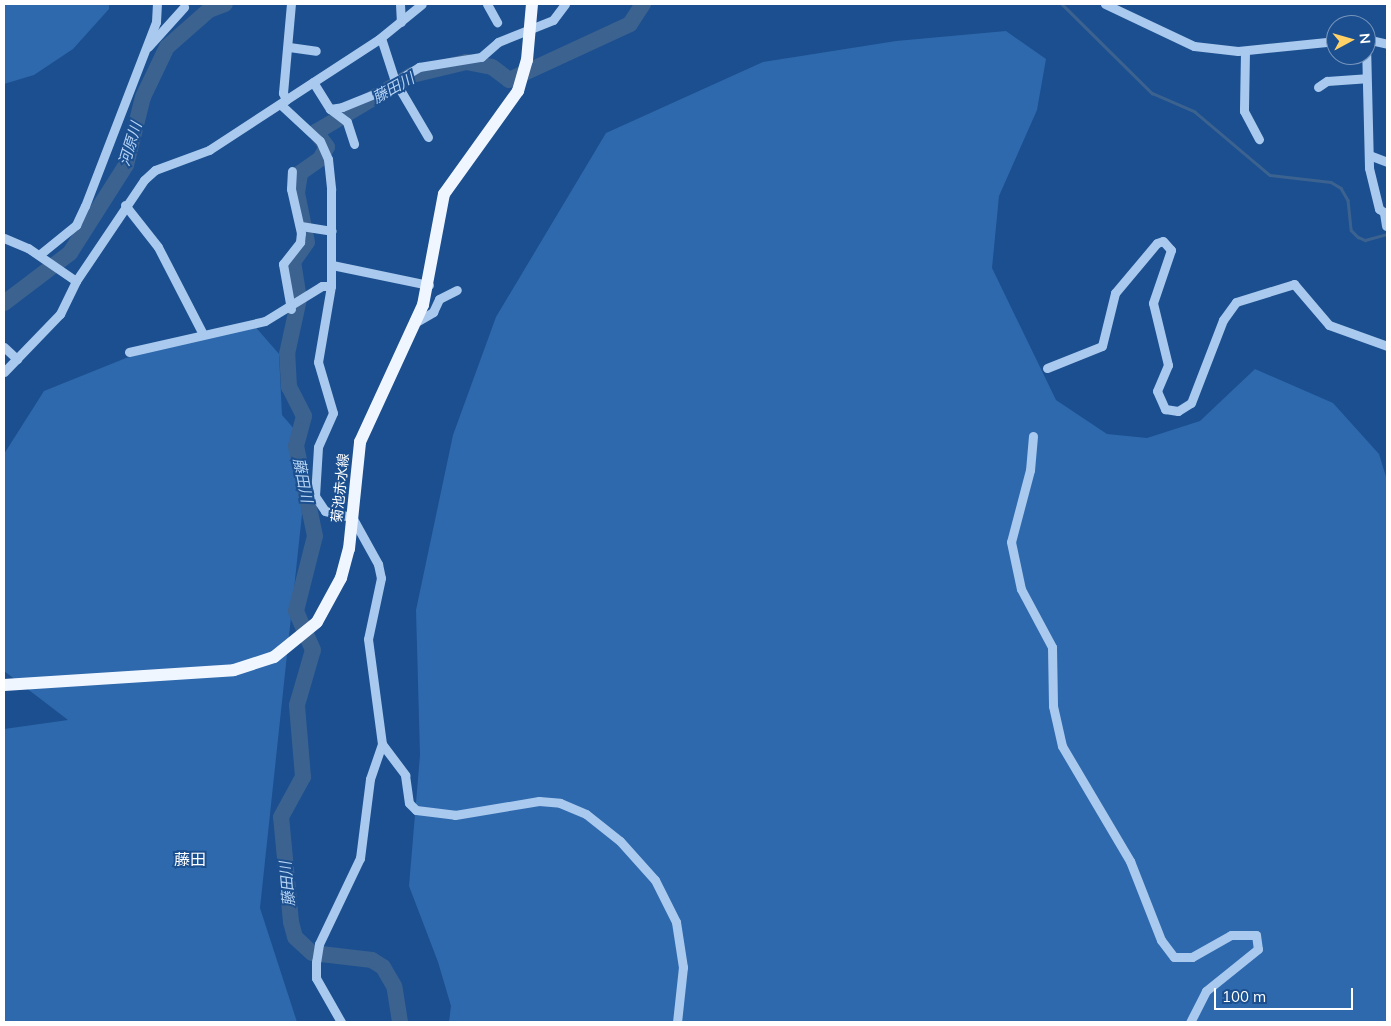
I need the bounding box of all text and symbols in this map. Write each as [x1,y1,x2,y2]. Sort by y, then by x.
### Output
north arrow [1326,15,1376,65]
text: N [1355,32,1374,45]
water label: 藤田川 [369,69,417,107]
water label: 河原川 [115,120,145,168]
street label: 菊池赤水線 [328,452,352,524]
water label: 藤田川 [290,456,316,504]
district label: 藤田 [174,849,206,869]
water label: 藤田川 [276,861,298,907]
scale bar [1216,978,1355,1010]
text: 100 m [1222,987,1266,1006]

